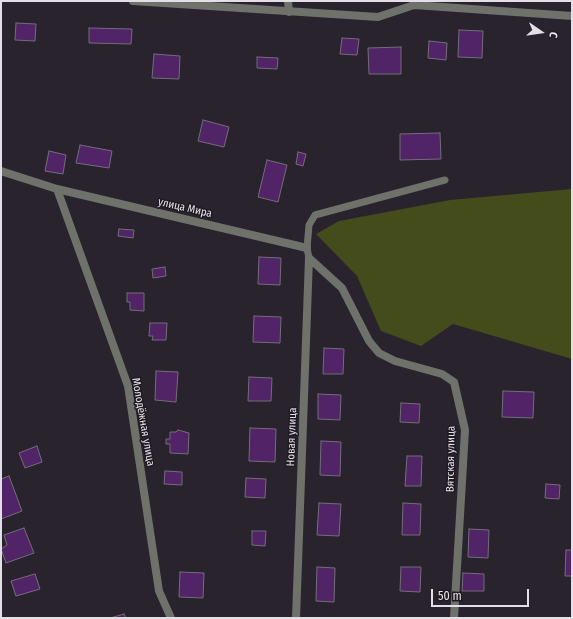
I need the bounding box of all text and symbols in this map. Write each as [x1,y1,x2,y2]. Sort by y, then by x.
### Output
north arrow [521,12,561,52]
text: С [546,31,560,39]
street label: улица Мира [157,195,213,221]
street label: Молодёжная улица [129,377,157,467]
street label: Новая улица [284,407,300,467]
street label: Вятская улица [444,426,458,492]
scale bar [433,581,531,607]
text: 50 m [438,589,462,603]

